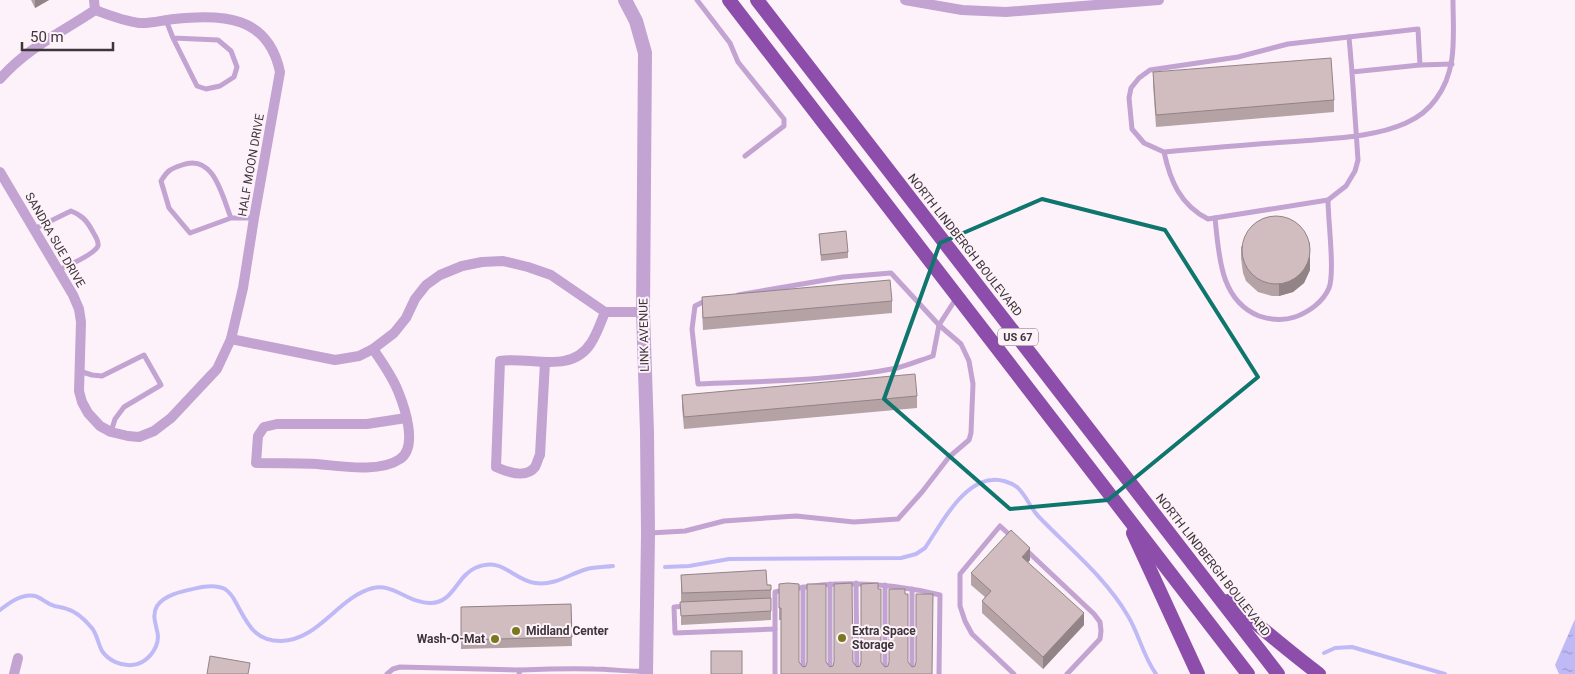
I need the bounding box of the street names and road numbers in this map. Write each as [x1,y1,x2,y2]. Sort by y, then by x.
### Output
street label: HALF MOON DRIVE [235,112,267,217]
street label: NORTH LINDBERGH BOULEVARD [905,171,1025,319]
street label: SANDRA SUE DRIVE [22,190,88,290]
street label: LINK AVENUE [636,298,652,372]
road number: US 67 [998,328,1038,346]
street label: NORTH LINDBERGH BOULEVARD [1153,491,1273,639]

